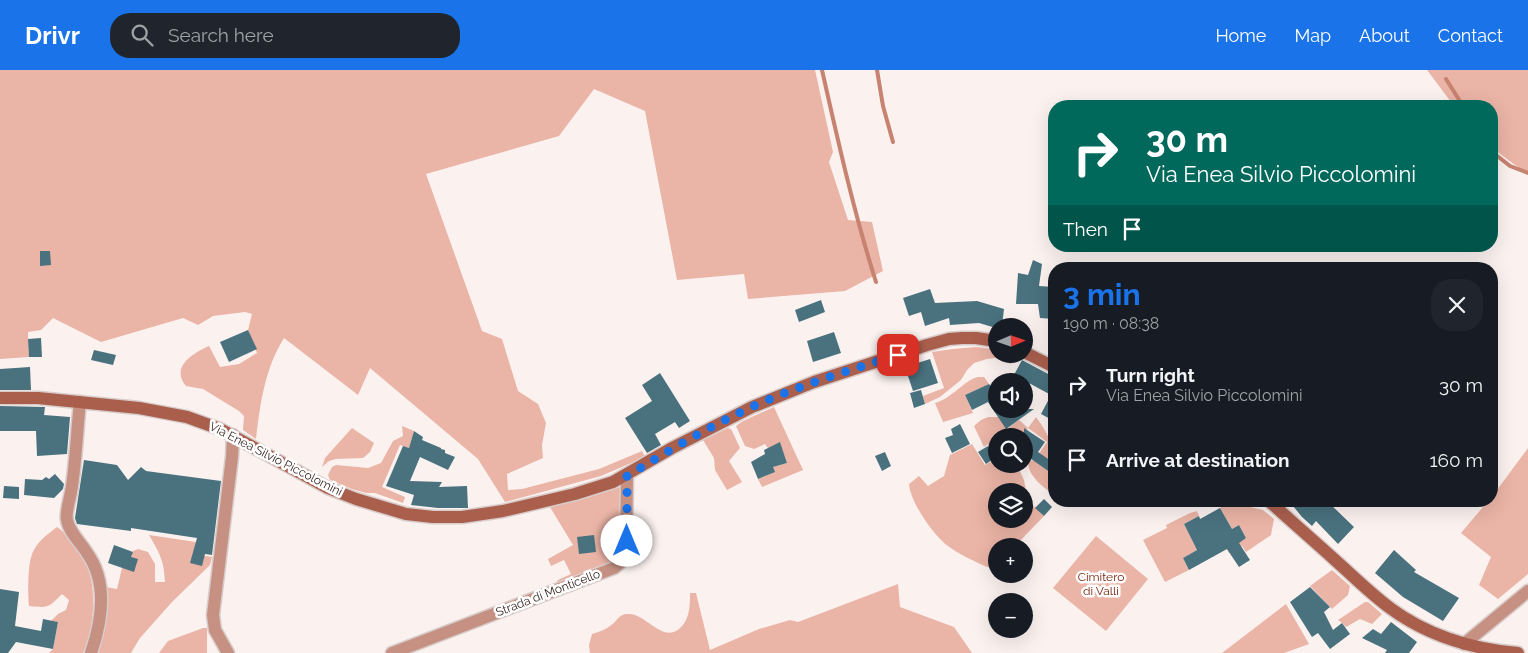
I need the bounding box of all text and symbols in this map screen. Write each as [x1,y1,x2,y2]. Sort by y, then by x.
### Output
search box [110,13,460,58]
text: Drivr [25,21,80,50]
icon: search [128,21,156,49]
text: Search here [168,24,274,46]
text: Home [1215,25,1266,46]
text: Map [1294,25,1331,46]
text: About [1359,25,1410,46]
text: Contact [1438,25,1503,46]
text: 30 m [1146,119,1228,160]
icon: right [1063,120,1128,185]
text: Via Enea Silvio Piccolomini [1146,161,1416,187]
icon: arrive [1118,215,1146,243]
text: Then [1063,218,1108,240]
text: 3 min [1063,277,1141,312]
button: close [1431,279,1483,331]
text: 190 m · 08:38 [1063,314,1159,333]
north arrow [988,318,1032,362]
map controls [988,318,1033,638]
pin [877,334,919,376]
icon: arrive [884,341,912,369]
text: Turn right [1106,364,1195,386]
icon: right [1063,371,1091,399]
button: sound [988,373,1033,418]
text: 30 m [1439,374,1483,396]
text: Via Enea Silvio Piccolomini [1106,386,1302,405]
street label: Via Enea Silvio Piccolomini [207,419,345,499]
button: search [988,428,1033,473]
icon: arrive [1063,446,1091,474]
text: Arrive at destination [1106,449,1290,471]
text: 160 m [1429,449,1483,471]
button: layers [988,483,1033,528]
position arrow [600,514,652,566]
button: + [988,538,1033,583]
street label: Strada di Monticello [494,567,602,619]
park label: Cimitero di Valli [1078,570,1124,598]
button: − [988,593,1033,638]

